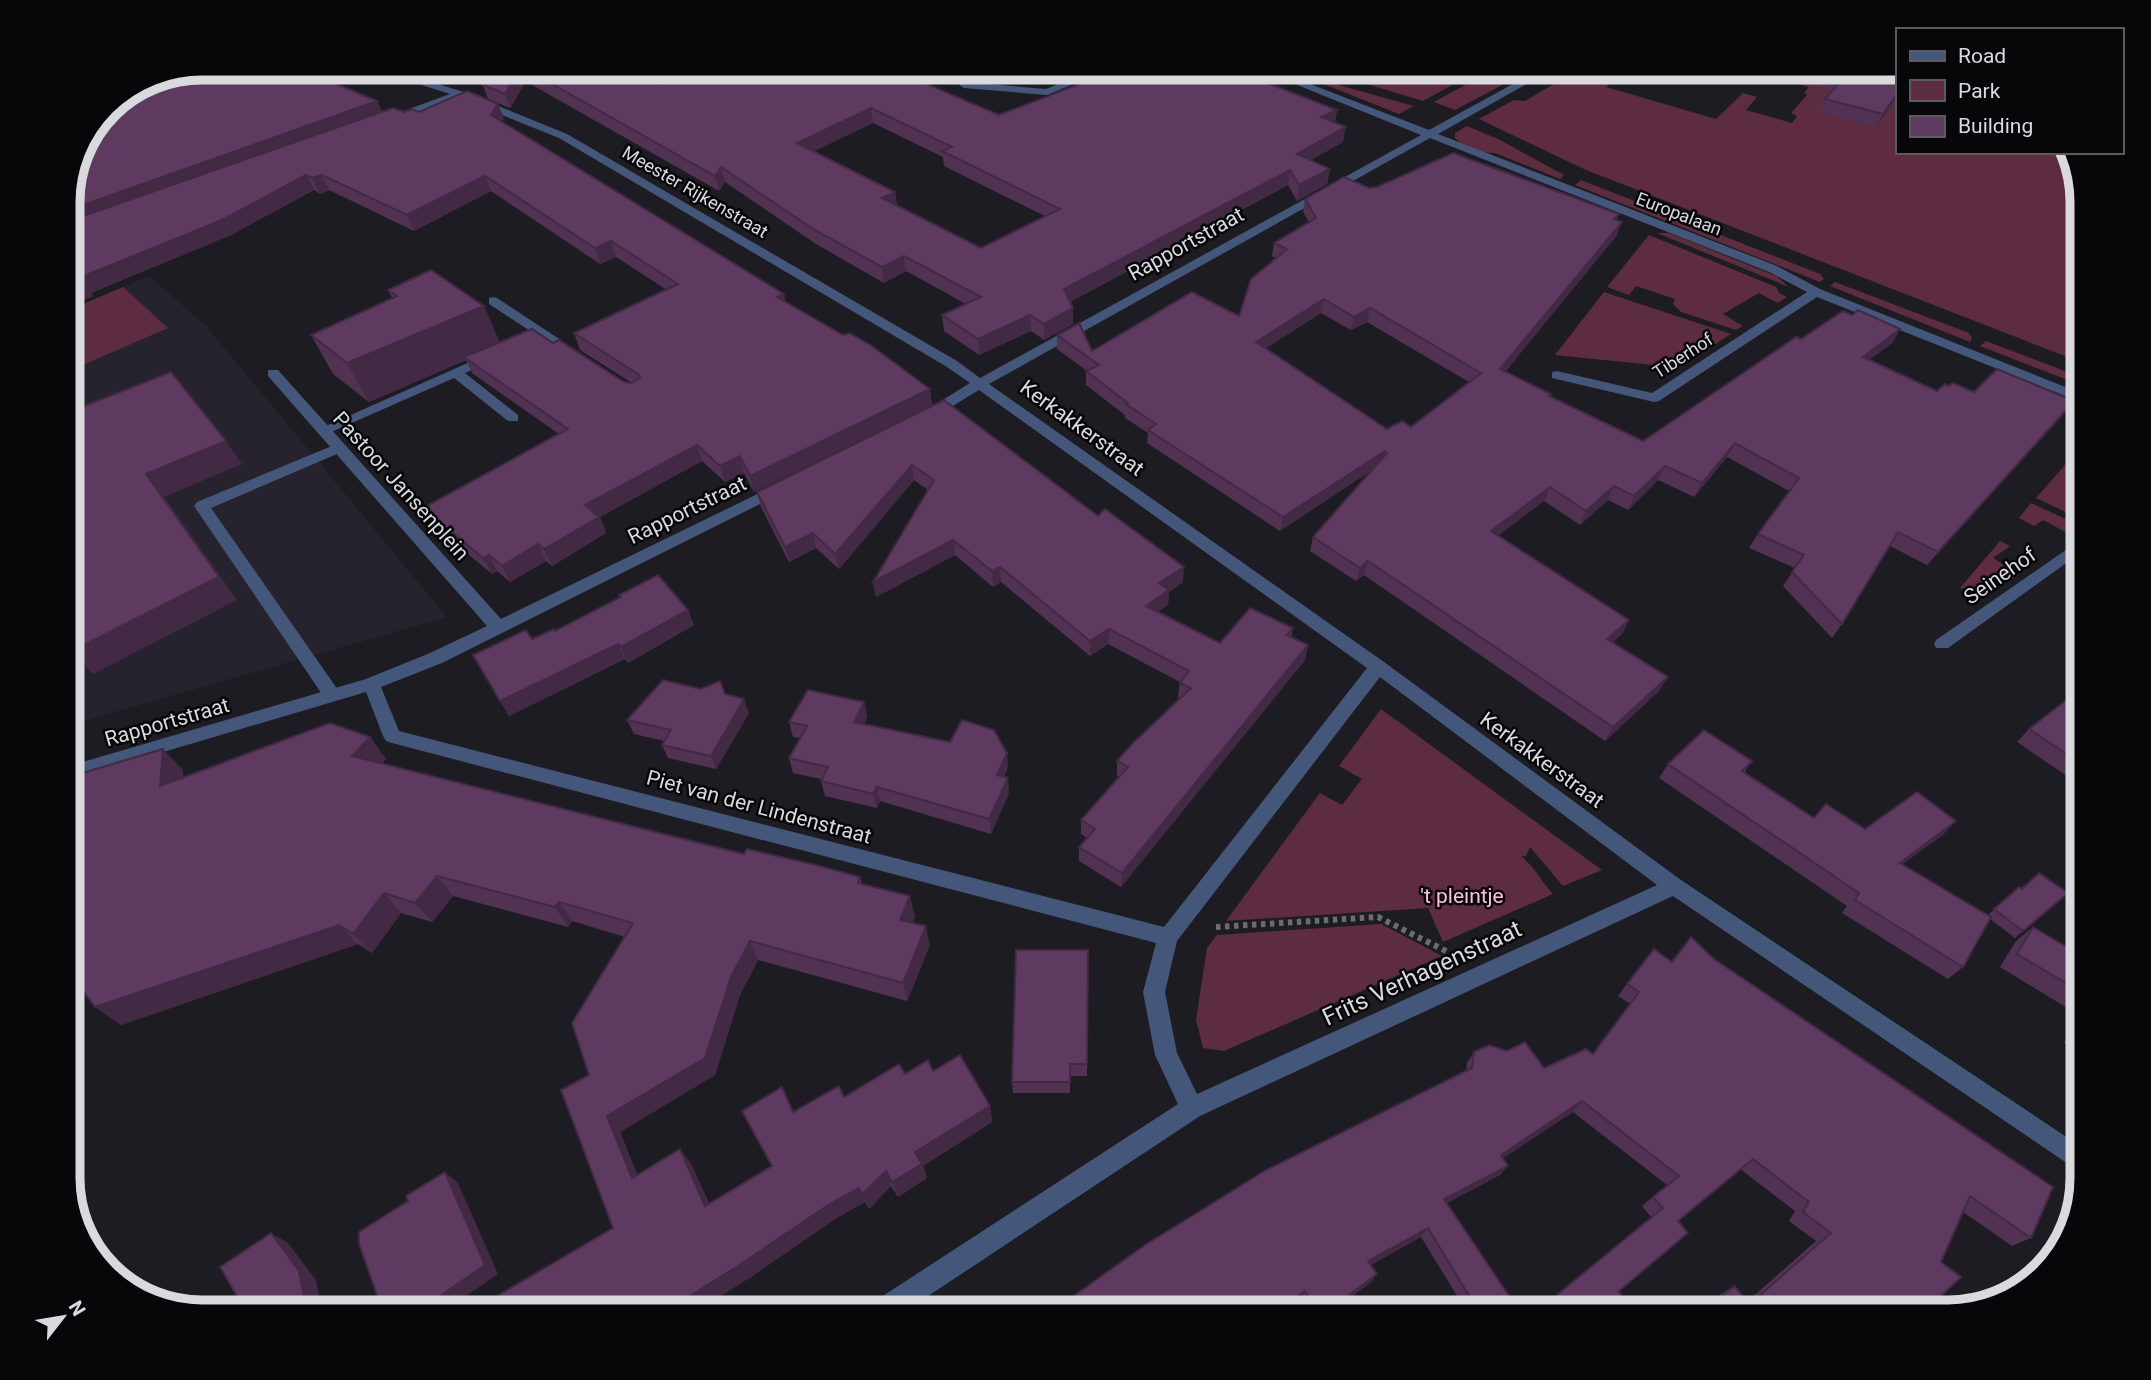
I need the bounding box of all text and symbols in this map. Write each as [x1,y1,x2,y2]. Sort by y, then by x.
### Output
legend [1896,28,2123,154]
text: Road [1958,44,2006,68]
text: Park [1958,79,2001,103]
text: Building [1958,114,2033,138]
street label: Meester Rijkenstraat [619,141,772,242]
street label: Europalaan [1633,188,1725,239]
street label: Rapportstraat [1124,202,1248,286]
street label: Tiberhof [1649,328,1717,383]
street label: Kerkakkerstraat [1016,375,1148,481]
street label: Pastoor Jansenplein [328,407,474,565]
street label: Rapportstraat [624,471,750,549]
street label: Seinehof [1959,542,2041,609]
street label: Rapportstraat [102,693,232,751]
street label: Kerkakkerstraat [1476,707,1608,813]
street label: Piet van der Lindenstraat [644,765,874,849]
park label: 't pleintje [1420,884,1504,908]
street label: Frits Verhagenstraat [1318,915,1526,1031]
north arrow [28,1282,98,1352]
text: N [64,1297,90,1320]

